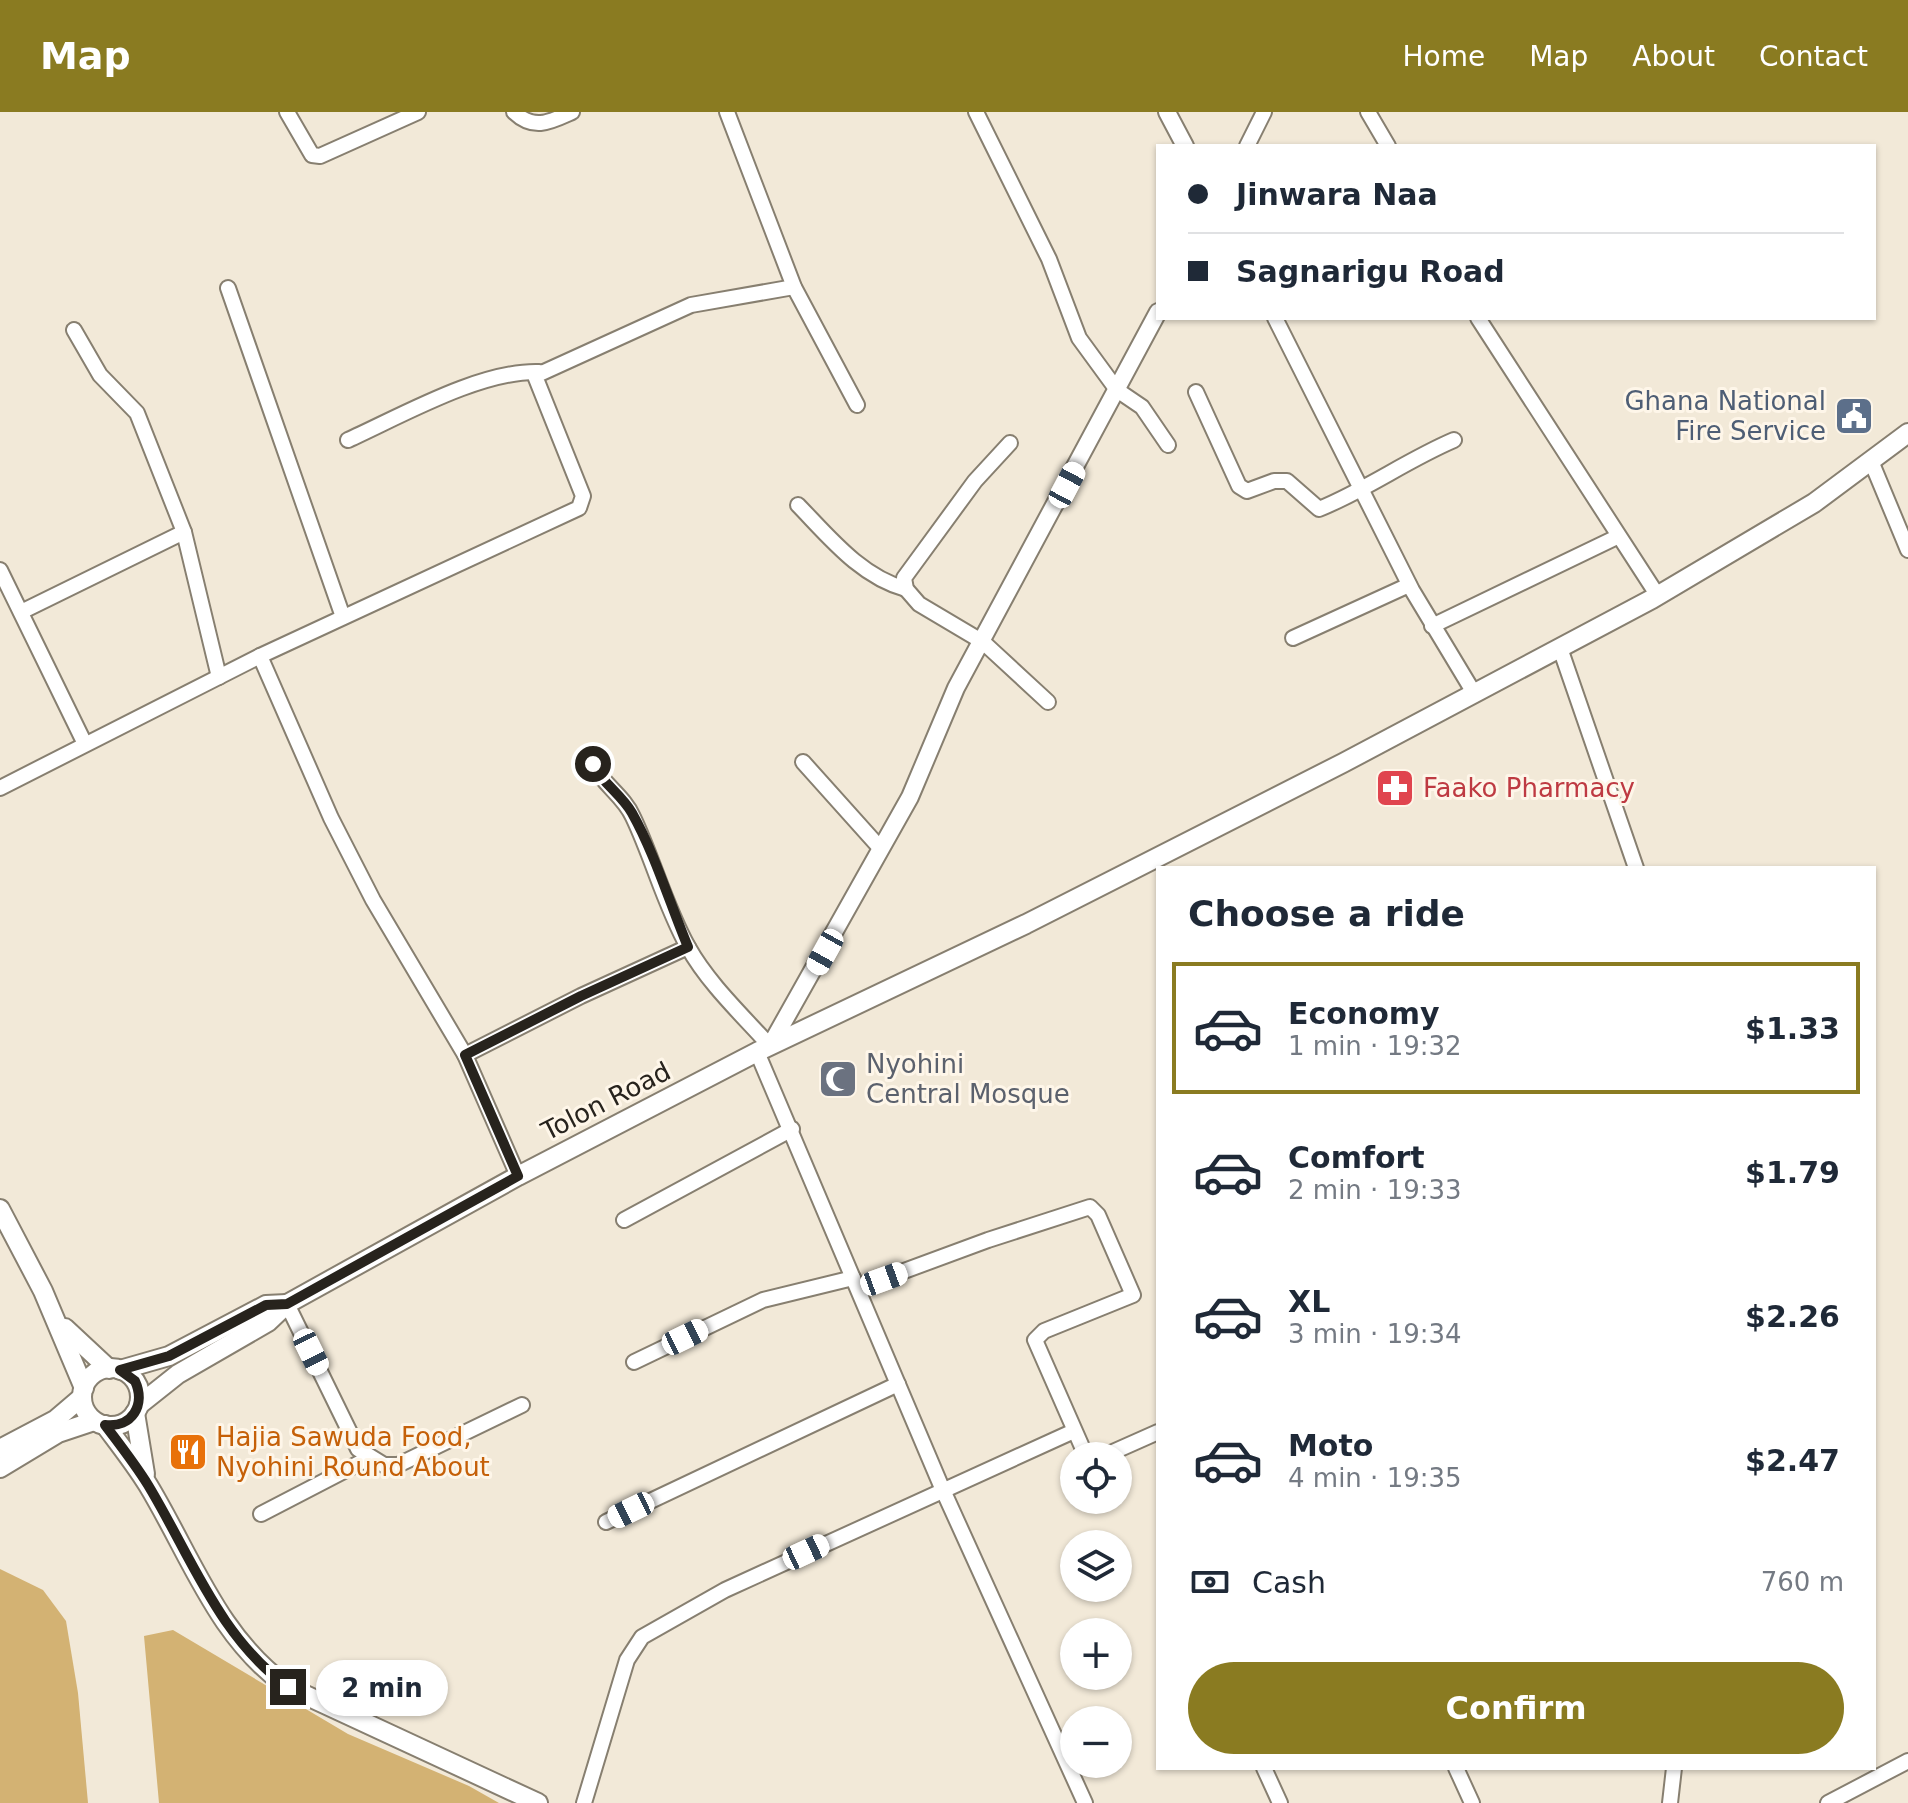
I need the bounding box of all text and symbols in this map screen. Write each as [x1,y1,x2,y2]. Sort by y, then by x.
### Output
text: Map [40,34,131,78]
text: Home [1402,40,1485,73]
text: Map [1529,40,1588,73]
text: About [1632,40,1715,73]
text: Contact [1759,40,1868,73]
text: Jinwara Naa [1236,177,1438,212]
text: Sagnarigu Road [1236,254,1505,289]
place label: Ghana National Fire Service [1624,386,1826,446]
public building icon: Ghana National Fire Service [1833,395,1875,437]
car [1045,458,1089,512]
route start [575,746,611,782]
pharmacy icon: Faako Pharmacy [1374,767,1416,809]
place label: Faako Pharmacy [1423,773,1635,803]
text: Choose a ride [1188,893,1465,934]
car [803,925,847,979]
icon: car [1192,992,1264,1064]
text: Economy [1288,996,1440,1031]
text: $1.33 [1745,1011,1840,1046]
text: 1 min · 19:32 [1288,1031,1462,1061]
place label: Nyohini Central Mosque [866,1049,1070,1109]
street label: Tolon Road [536,1056,675,1147]
mosque icon: Nyohini Central Mosque [817,1058,859,1100]
icon: car [1192,1136,1264,1208]
text: Comfort [1288,1140,1425,1175]
text: $1.79 [1745,1155,1840,1190]
text: 2 min · 19:33 [1288,1175,1462,1205]
car [857,1260,911,1298]
icon: car [1192,1280,1264,1352]
text: XL [1288,1284,1330,1319]
text: $2.26 [1745,1299,1840,1334]
car [658,1316,712,1358]
text: 3 min · 19:34 [1288,1319,1462,1349]
car [290,1325,332,1379]
place label: Hajia Sawuda Food, Nyohini Round About [216,1422,490,1482]
icon: car [1192,1424,1264,1496]
text: Moto [1288,1428,1373,1463]
restaurant icon: Hajia Sawuda Food, Nyohini Round About [167,1431,209,1473]
map controls [1060,1442,1132,1778]
button: locate [1060,1442,1132,1514]
text: $2.47 [1745,1443,1840,1478]
text: 4 min · 19:35 [1288,1463,1462,1493]
car [604,1489,658,1531]
button: layers [1060,1530,1132,1602]
car [779,1531,833,1573]
icon: cash [1188,1560,1232,1604]
text: Cash [1252,1565,1326,1600]
text: 760 m [1761,1567,1844,1597]
button: + [1060,1618,1132,1690]
callout: 2 min [316,1659,448,1715]
button: Confirm [1188,1662,1844,1754]
route end [270,1669,306,1705]
text: 2 min [341,1673,423,1703]
button: − [1060,1706,1132,1778]

